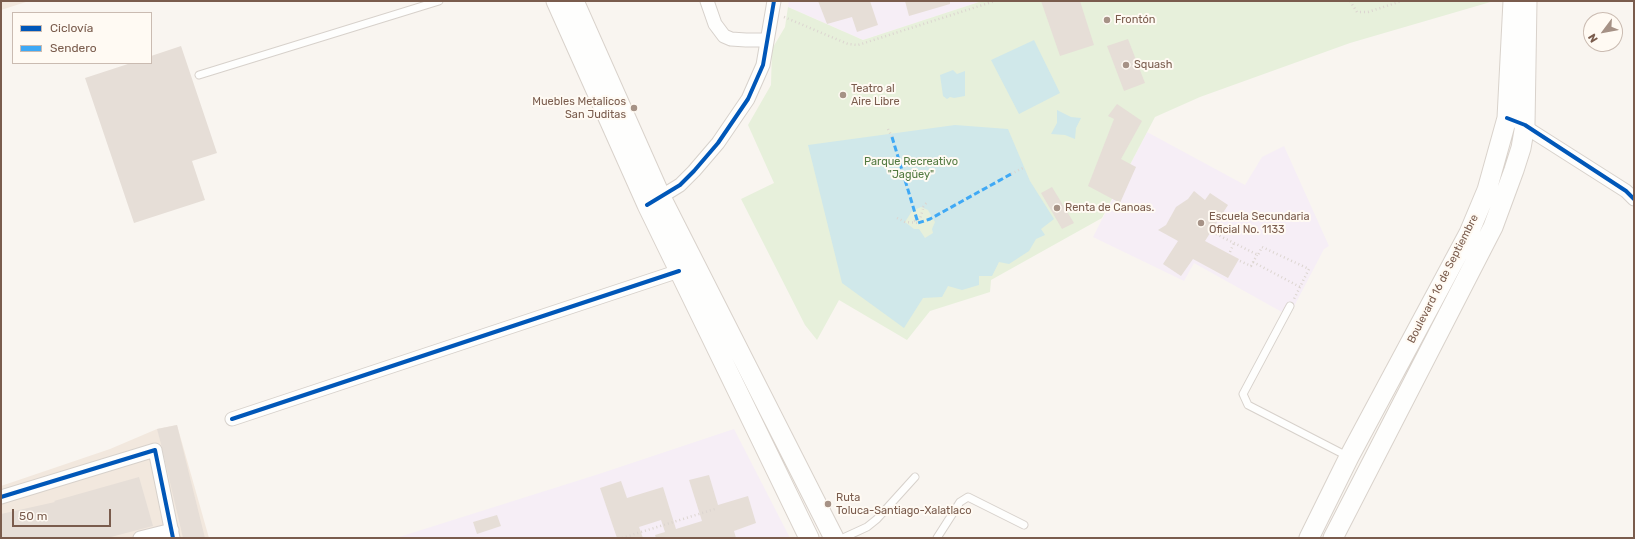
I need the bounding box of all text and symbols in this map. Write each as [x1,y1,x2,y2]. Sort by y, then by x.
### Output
legend [12,12,152,64]
north arrow [1583,12,1623,52]
place label: Frontón [1115,13,1156,27]
marker: Frontón [1102,15,1112,25]
text: Ciclovía [50,21,93,35]
text: N [1586,31,1601,45]
text: Sendero [50,41,97,55]
place label: Squash [1134,58,1172,72]
marker: Squash [1121,60,1131,70]
place label: Teatro al Aire Libre [851,82,900,108]
marker: Teatro al Aire Libre [838,90,848,100]
place label: Muebles Metalicos San Juditas [532,95,626,121]
marker: Muebles Metalicos San Juditas [629,103,639,113]
park label: Parque Recreativo "Jagüey" [864,155,958,181]
place label: Renta de Canoas. [1065,201,1154,215]
marker: Renta de Canoas. [1052,203,1062,213]
place label: Escuela Secundaria Oficial No. 1133 [1209,210,1309,236]
street label: Boulevard 16 de Septiembre [1405,212,1481,346]
marker: Escuela Secundaria Oficial No. 1133 [1196,218,1206,228]
place label: Ruta Toluca-Santiago-Xalatlaco [836,491,972,517]
marker: Ruta Toluca-Santiago-Xalatlaco [823,499,833,509]
scale bar [14,501,113,527]
text: 50 m [19,509,47,523]

